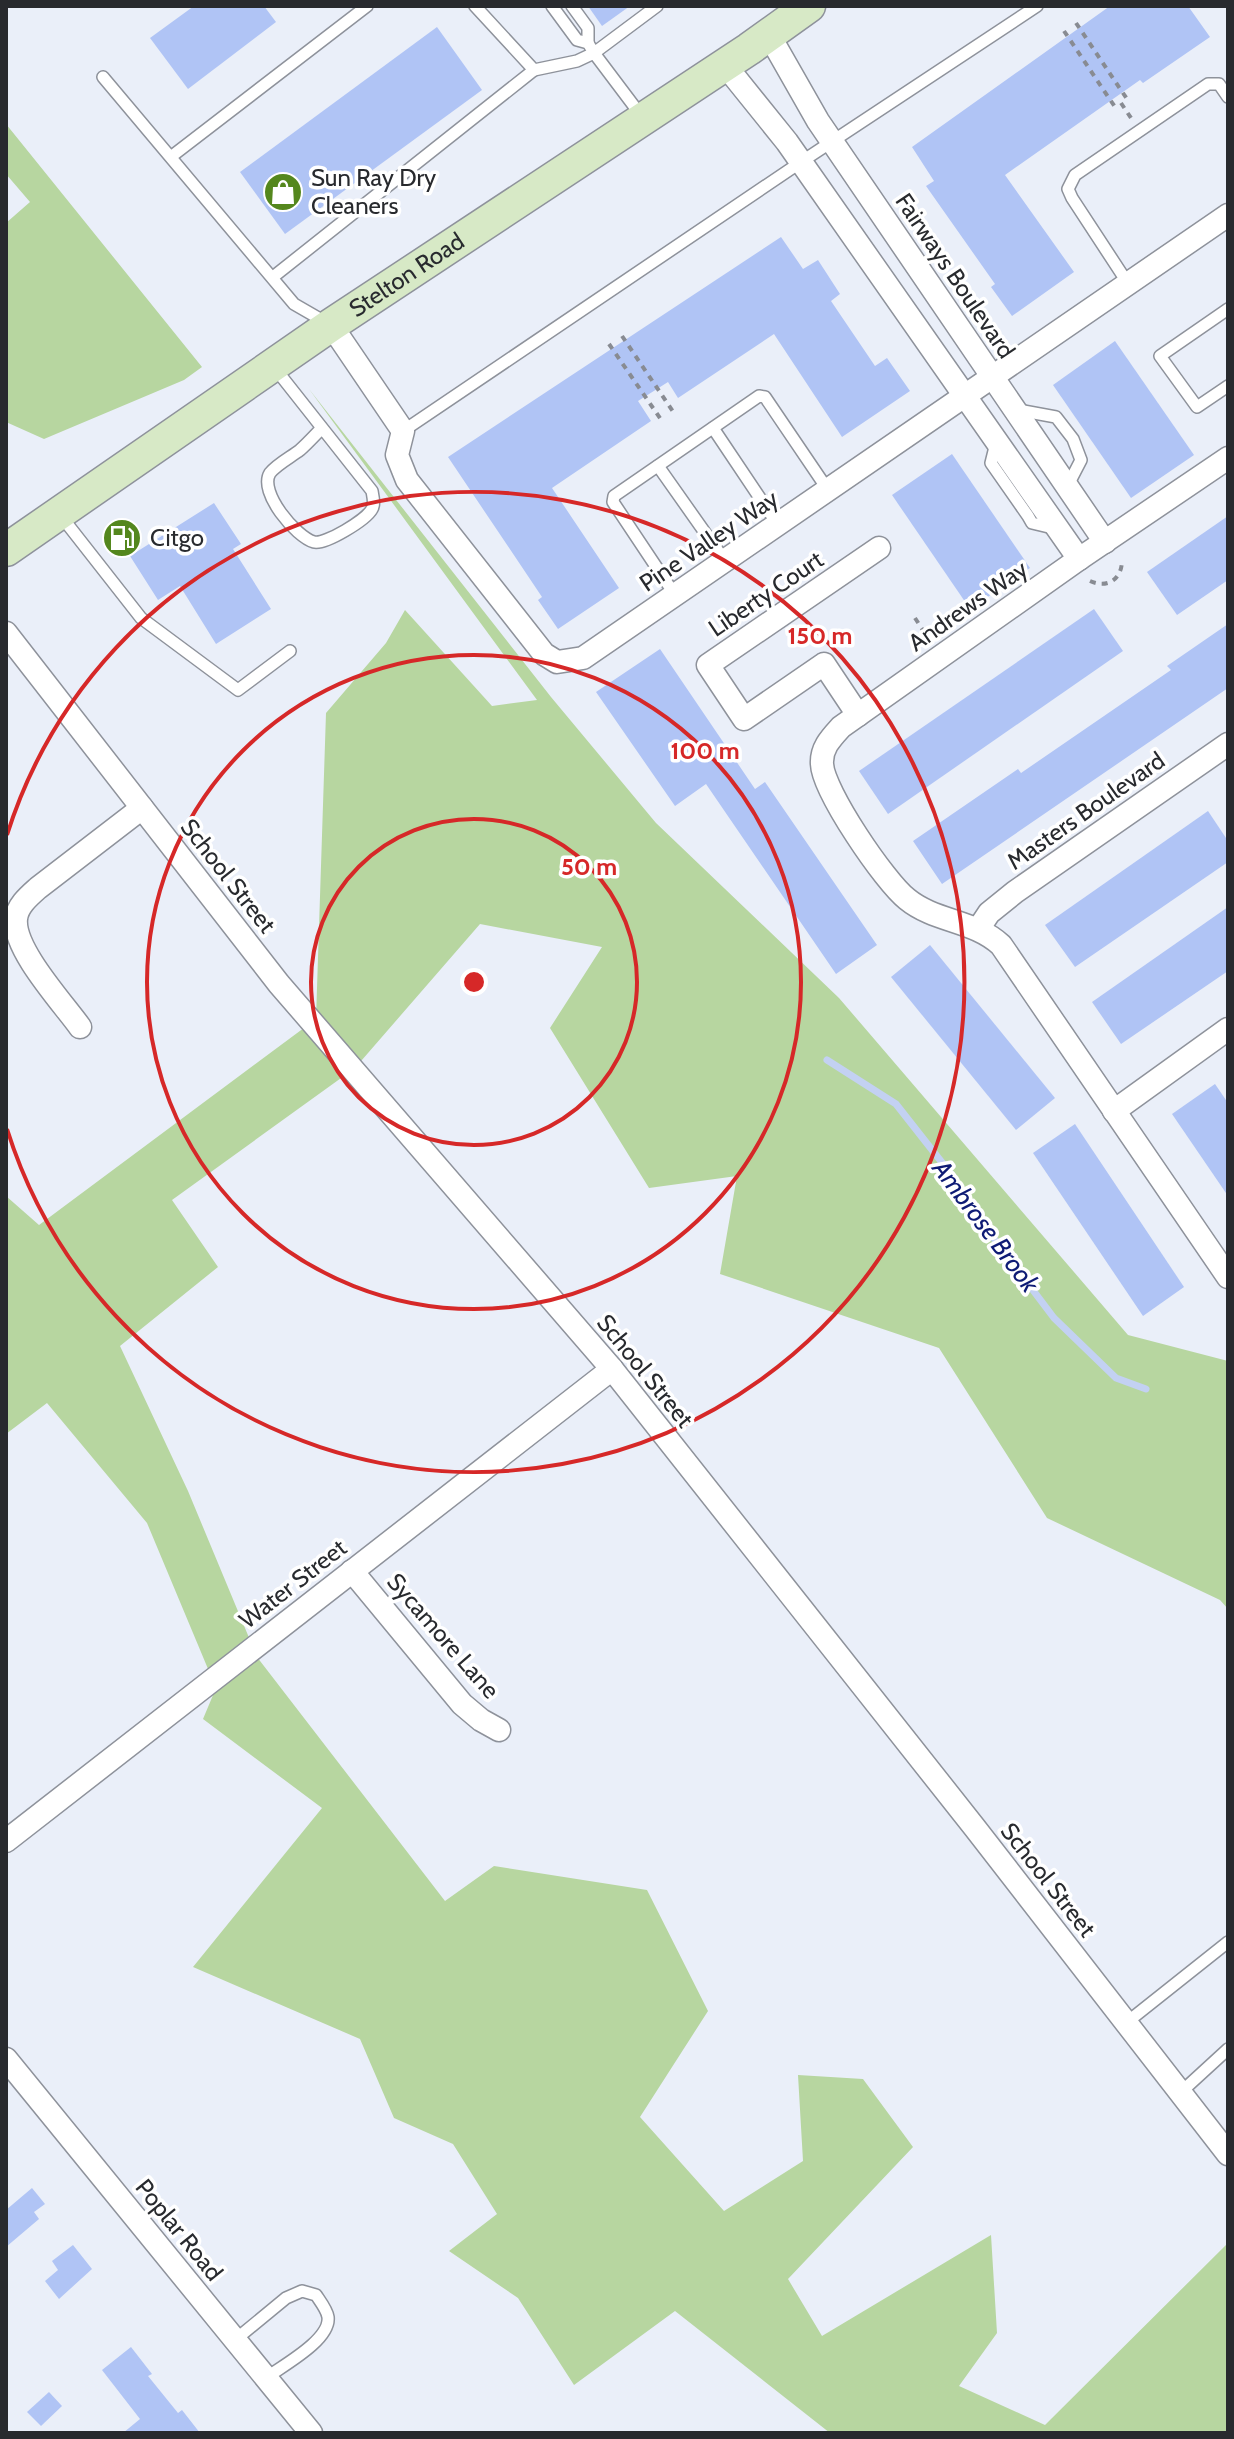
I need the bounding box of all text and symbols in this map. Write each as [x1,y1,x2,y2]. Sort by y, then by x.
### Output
place label: Sun Ray Dry Cleaners [311,163,436,220]
shop icon: Sun Ray Dry Cleaners [262,171,304,213]
street label: Fairways Boulevard [890,188,1021,364]
street label: Stelton Road [344,226,469,323]
street label: Pine Valley Way [634,484,783,598]
fuel station icon: Citgo [101,517,143,559]
place label: Citgo [150,523,204,552]
street label: Liberty Court [703,545,828,642]
street label: Andrews Way [903,554,1033,657]
text: 150 m [788,621,852,650]
text: 100 m [670,736,740,765]
street label: Masters Boulevard [1001,745,1170,876]
street label: School Street [175,813,282,939]
text: 50 m [561,852,617,881]
centre of rings [460,968,488,996]
water label: Ambrose Brook [925,1153,1047,1299]
street label: School Street [591,1308,700,1433]
street label: Water Street [233,1533,352,1634]
street label: Sycamore Lane [381,1567,506,1704]
street label: School Street [995,1817,1102,1943]
street label: Poplar Road [130,2173,229,2286]

